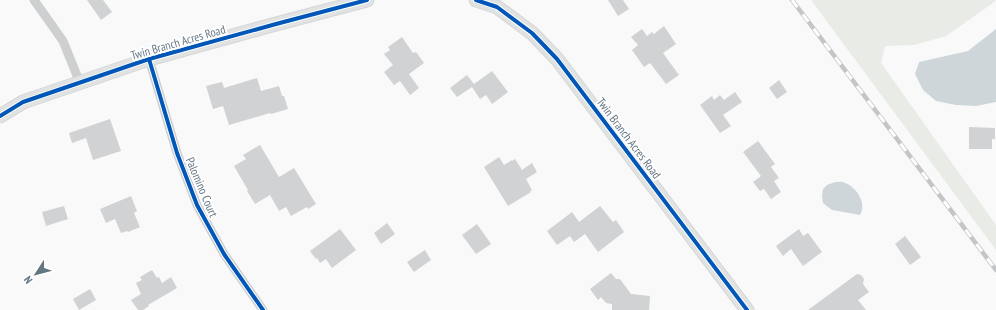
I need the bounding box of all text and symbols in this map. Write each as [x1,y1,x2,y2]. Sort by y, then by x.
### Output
street label: Twin Branch Acres Road [129,21,227,63]
street label: Twin Branch Acres Road [594,95,664,181]
street label: Palomino Court [183,155,222,220]
north arrow [16,254,56,294]
text: N [20,273,35,286]

